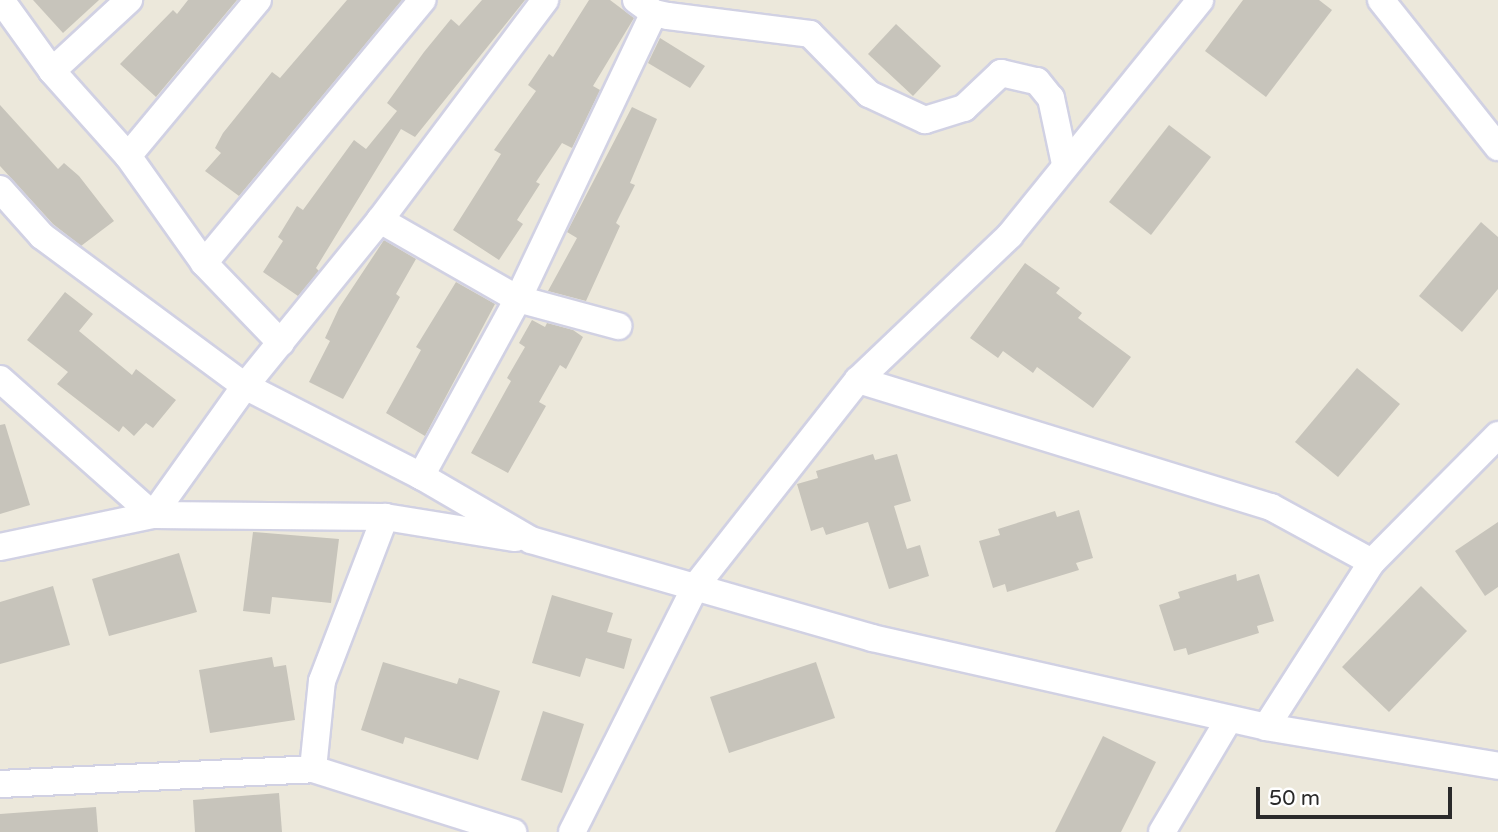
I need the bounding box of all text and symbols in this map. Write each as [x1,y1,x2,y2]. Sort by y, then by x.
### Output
scale bar [1260,772,1456,816]
text: 50 m [1269,786,1320,811]

